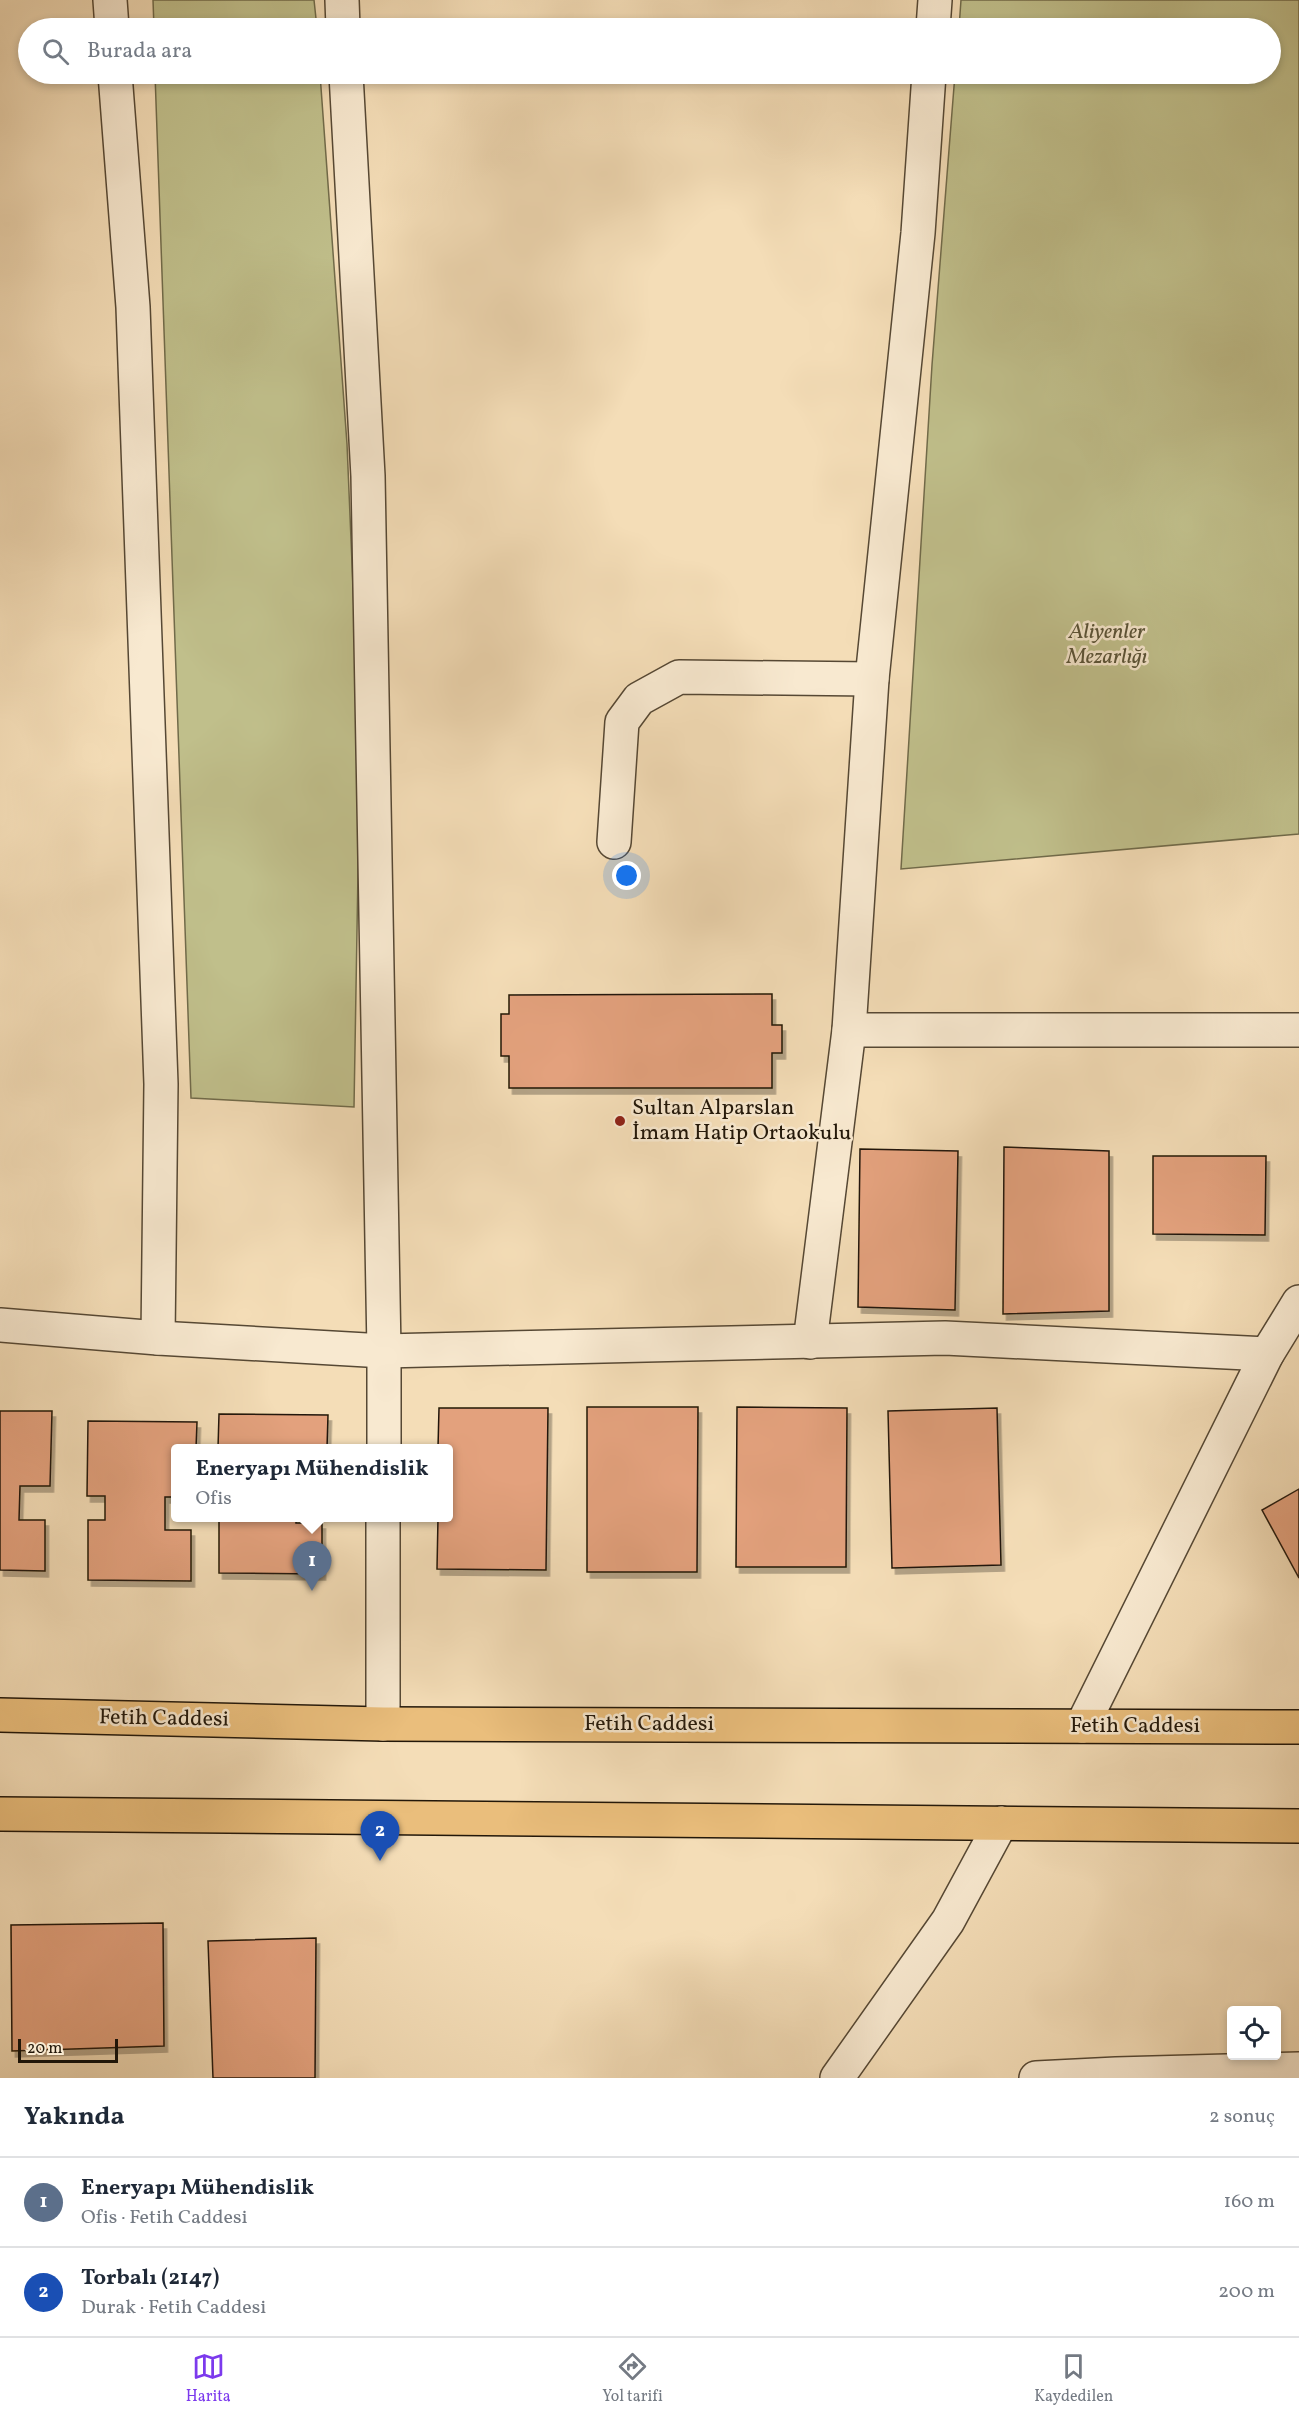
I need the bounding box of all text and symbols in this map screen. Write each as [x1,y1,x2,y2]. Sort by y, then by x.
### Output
search box [18,18,1281,84]
icon: search [39,35,72,68]
text: Burada ara [87,36,192,67]
park label: Aliyenler Mezarlığı [1066,617,1147,673]
your location [612,861,641,890]
place label: Sultan Alparslan İmam Hatip Ortaokulu [632,1093,851,1149]
marker: Sultan Alparslan İmam Hatip Ortaokulu [613,1114,627,1128]
popup [171,1444,453,1522]
text: Eneryapı Mühendislik [195,1454,429,1485]
text: Ofis [195,1485,232,1513]
pin: 1 [292,1542,332,1591]
street label: Fetih Caddesi [99,1702,229,1736]
street label: Fetih Caddesi [584,1709,714,1740]
street label: Fetih Caddesi [1070,1711,1200,1742]
pin: 2 [360,1812,400,1861]
map controls [1227,2006,1281,2060]
button: locate [1227,2006,1281,2060]
scale bar [18,2036,118,2064]
text: 20 m [27,2038,62,2060]
text: Yakında [24,2099,125,2135]
text: 2 sonuç [1209,2103,1275,2131]
text: Eneryapı Mühendislik [81,2173,314,2204]
text: 1 [39,2188,48,2216]
text: 160 m [1223,2188,1275,2216]
text: Ofis · Fetih Caddesi [81,2204,248,2232]
text: Torbalı (2147) [81,2263,219,2294]
text: 2 [38,2278,49,2306]
text: 200 m [1218,2278,1275,2306]
text: Durak · Fetih Caddesi [81,2294,266,2322]
tab: Harita [186,2350,231,2408]
tab: Yol tarifi [602,2350,663,2408]
tab: Kaydedilen [1034,2350,1113,2408]

